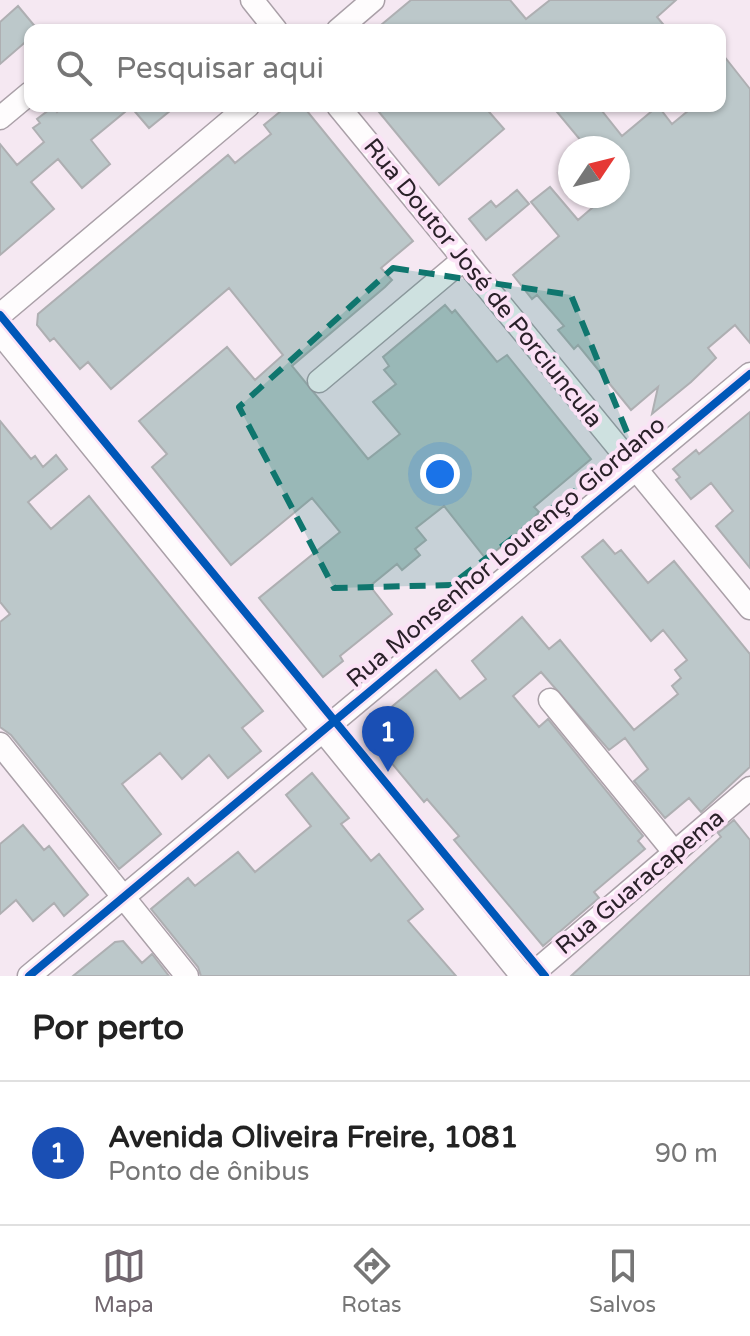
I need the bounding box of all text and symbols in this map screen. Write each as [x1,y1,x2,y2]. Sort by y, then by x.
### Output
search box [24,24,726,112]
icon: search [52,46,96,90]
text: Pesquisar aqui [116,50,324,87]
street label: Rua Doutor José de Porciuncula [357,133,609,433]
north arrow [558,136,630,208]
street label: Rua Monsenhor Lourenço Giordano [341,410,671,694]
your location [420,454,460,494]
pin: 1 [362,706,414,772]
street label: Rua Guaracapema [550,803,730,961]
text: Por perto [32,1008,184,1049]
text: Avenida Oliveira Freire, 1081 [108,1119,519,1156]
text: 1 [50,1138,66,1169]
text: 90 m [655,1138,718,1169]
text: Ponto de ônibus [108,1156,309,1187]
tab: Mapa [94,1244,154,1318]
tab: Rotas [341,1244,402,1318]
tab: Salvos [589,1244,656,1318]

